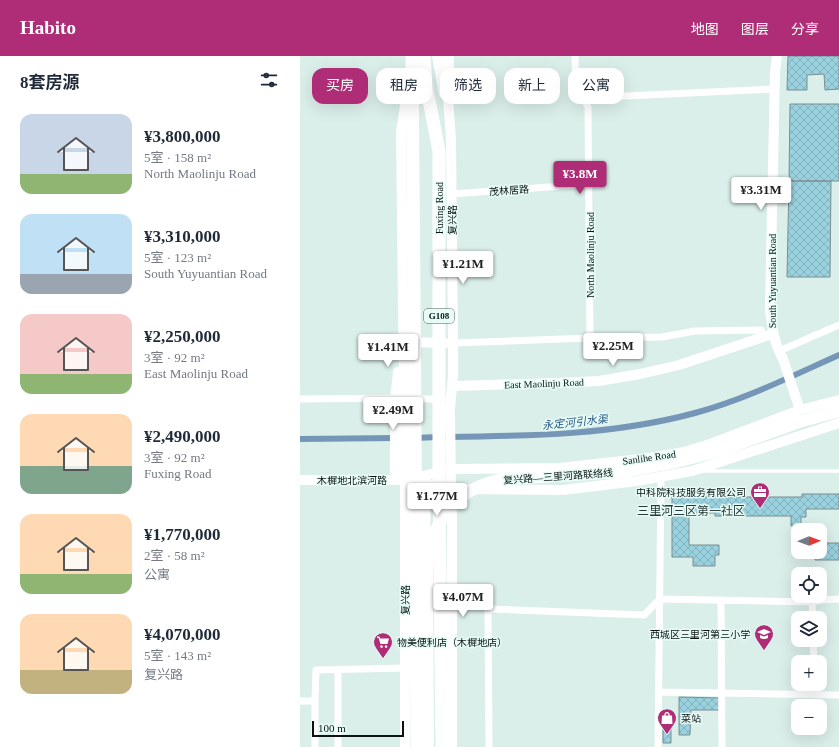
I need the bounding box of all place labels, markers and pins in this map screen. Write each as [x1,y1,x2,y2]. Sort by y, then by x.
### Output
pin: ¥3.8M [552,161,608,195]
pin: ¥3.31M [728,177,794,211]
pin: ¥1.21M [430,251,496,285]
pin: ¥2.25M [580,333,646,367]
pin: ¥1.41M [355,334,421,368]
pin: ¥2.49M [360,397,426,431]
office icon: 中科院科技服务有限公司 [749,481,771,509]
pin: ¥1.77M [404,483,470,517]
place label: 中科院科技服务有限公司 [636,487,746,498]
pin: ¥4.07M [430,584,496,618]
school or university icon: 西城区三里河第三小学 [753,623,775,651]
place label: 西城区三里河第三小学 [650,629,750,640]
supermarket icon: 物美便利店（木樨地店） [372,631,394,659]
place label: 物美便利店（木樨地店） [397,637,507,648]
shop icon: 菜站 [656,707,678,735]
place label: 菜站 [681,713,701,724]

